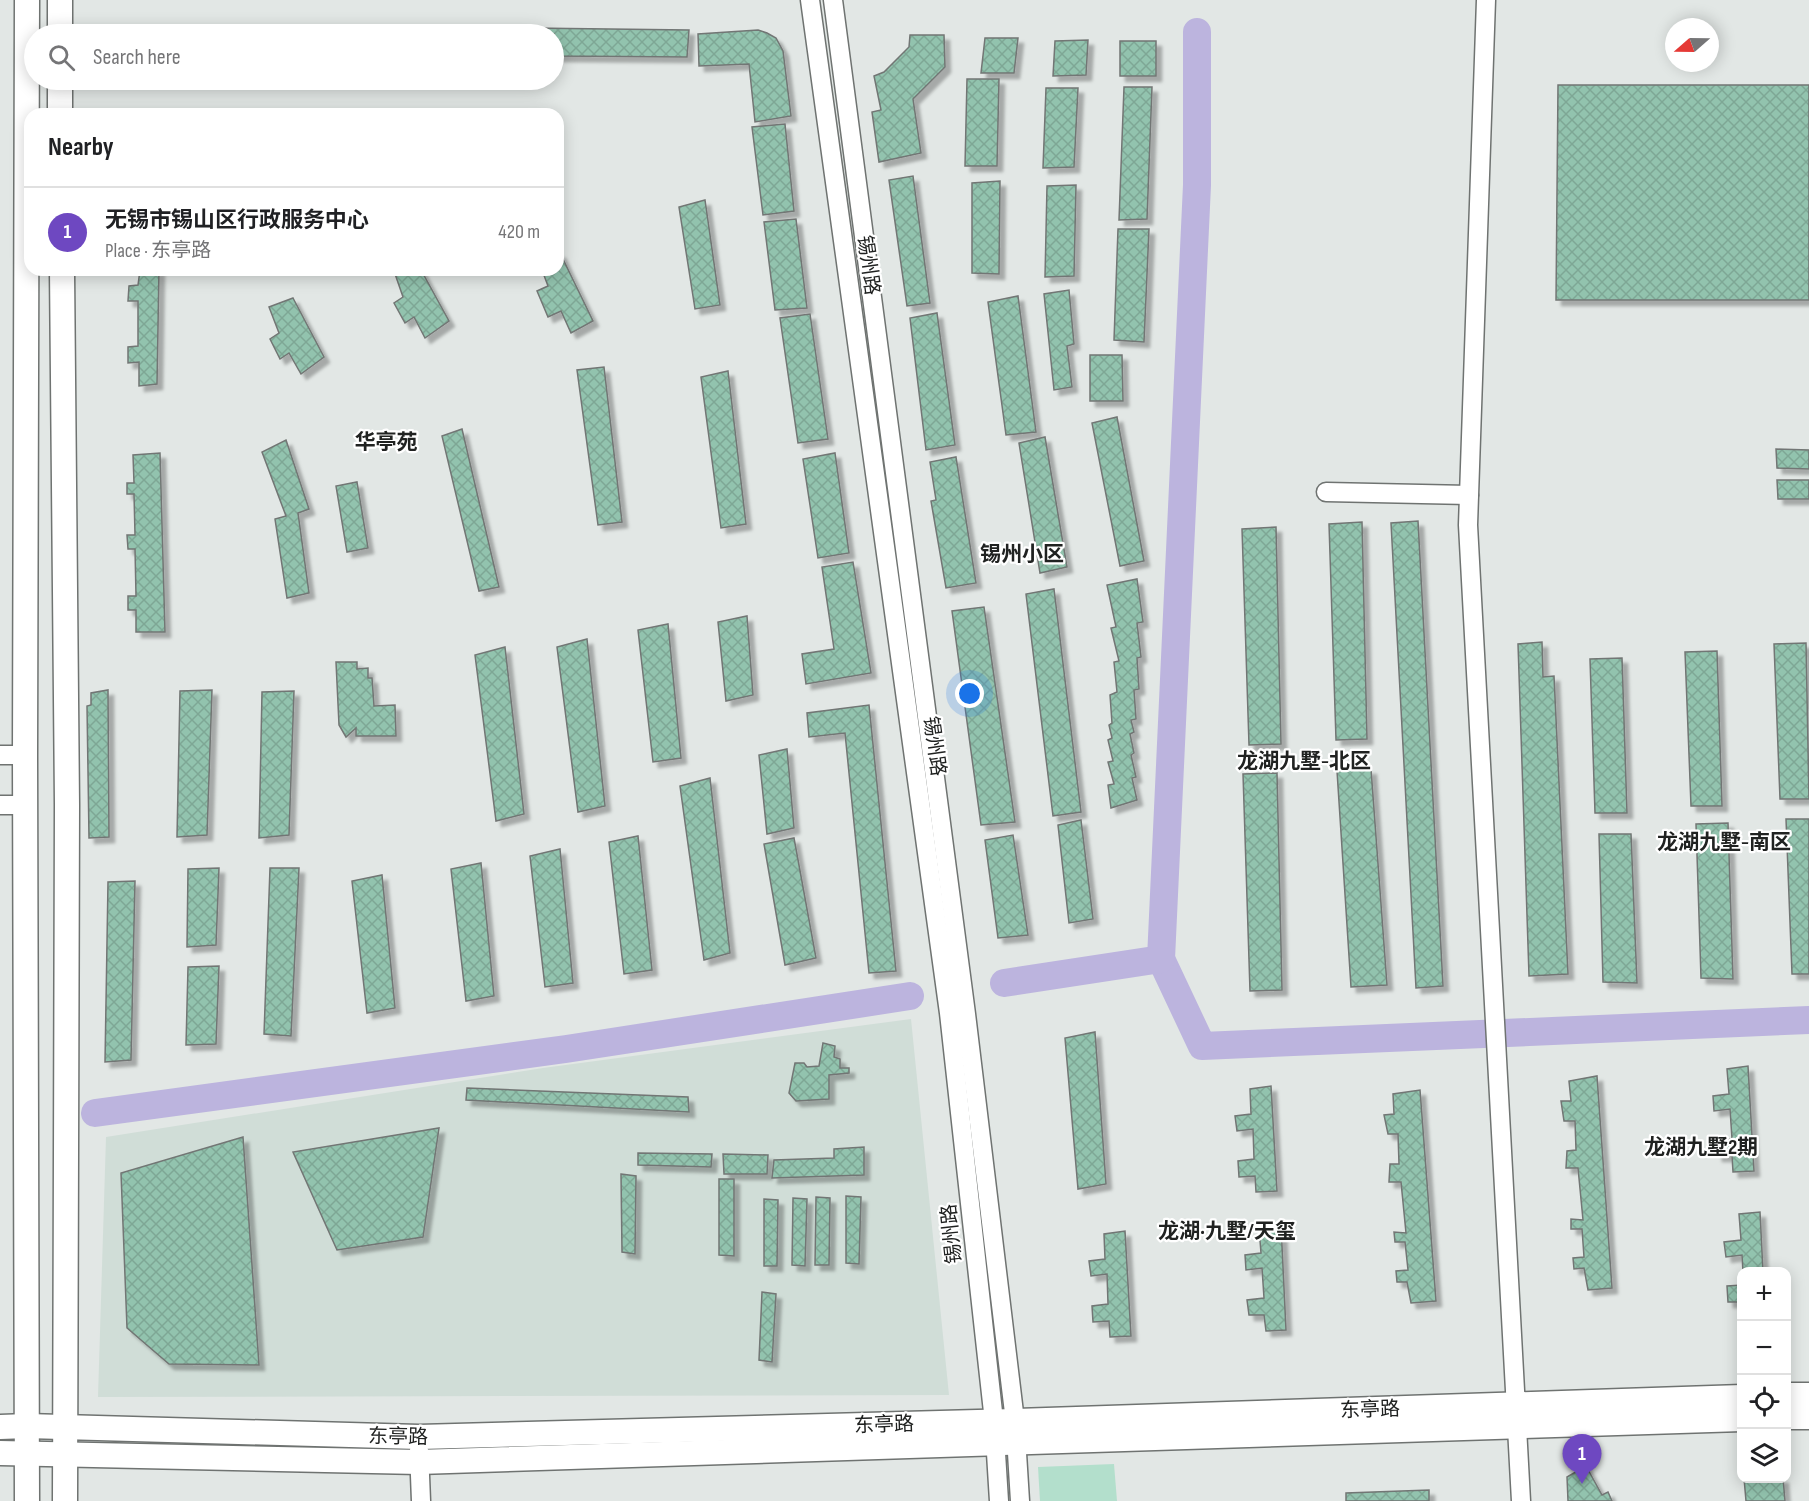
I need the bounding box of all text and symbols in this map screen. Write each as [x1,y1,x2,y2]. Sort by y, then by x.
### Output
north arrow [1665,18,1719,72]
search box [24,24,564,90]
icon: search [45,41,78,74]
text: Search here [93,44,180,71]
text: Nearby [48,132,114,163]
text: 无锡市锡山区行政服务中心 [105,207,369,234]
text: 1 [64,220,71,244]
text: 420 m [498,220,540,244]
street label: 锡州路 [852,234,884,297]
text: Place · 东亭路 [105,239,211,263]
district label: 华亭苑 [355,430,418,455]
district label: 锡州小区 [980,542,1064,567]
your location [955,679,984,708]
street label: 锡州路 [918,715,950,778]
district label: 龙湖九墅-北区 [1237,749,1371,774]
district label: 龙湖九墅-南区 [1657,830,1791,855]
district label: 龙湖九墅2期 [1644,1135,1758,1160]
street label: 锡州路 [937,1203,967,1265]
district label: 龙湖·九墅/天玺 [1158,1219,1296,1244]
map controls [1737,1267,1791,1483]
button: + [1737,1267,1791,1321]
button: − [1737,1321,1791,1375]
button: locate [1737,1375,1791,1429]
street label: 东亭路 [1340,1397,1400,1423]
street label: 东亭路 [854,1412,914,1438]
street label: 东亭路 [368,1424,428,1450]
button: layers [1737,1429,1791,1483]
pin: 1 [1562,1434,1602,1484]

